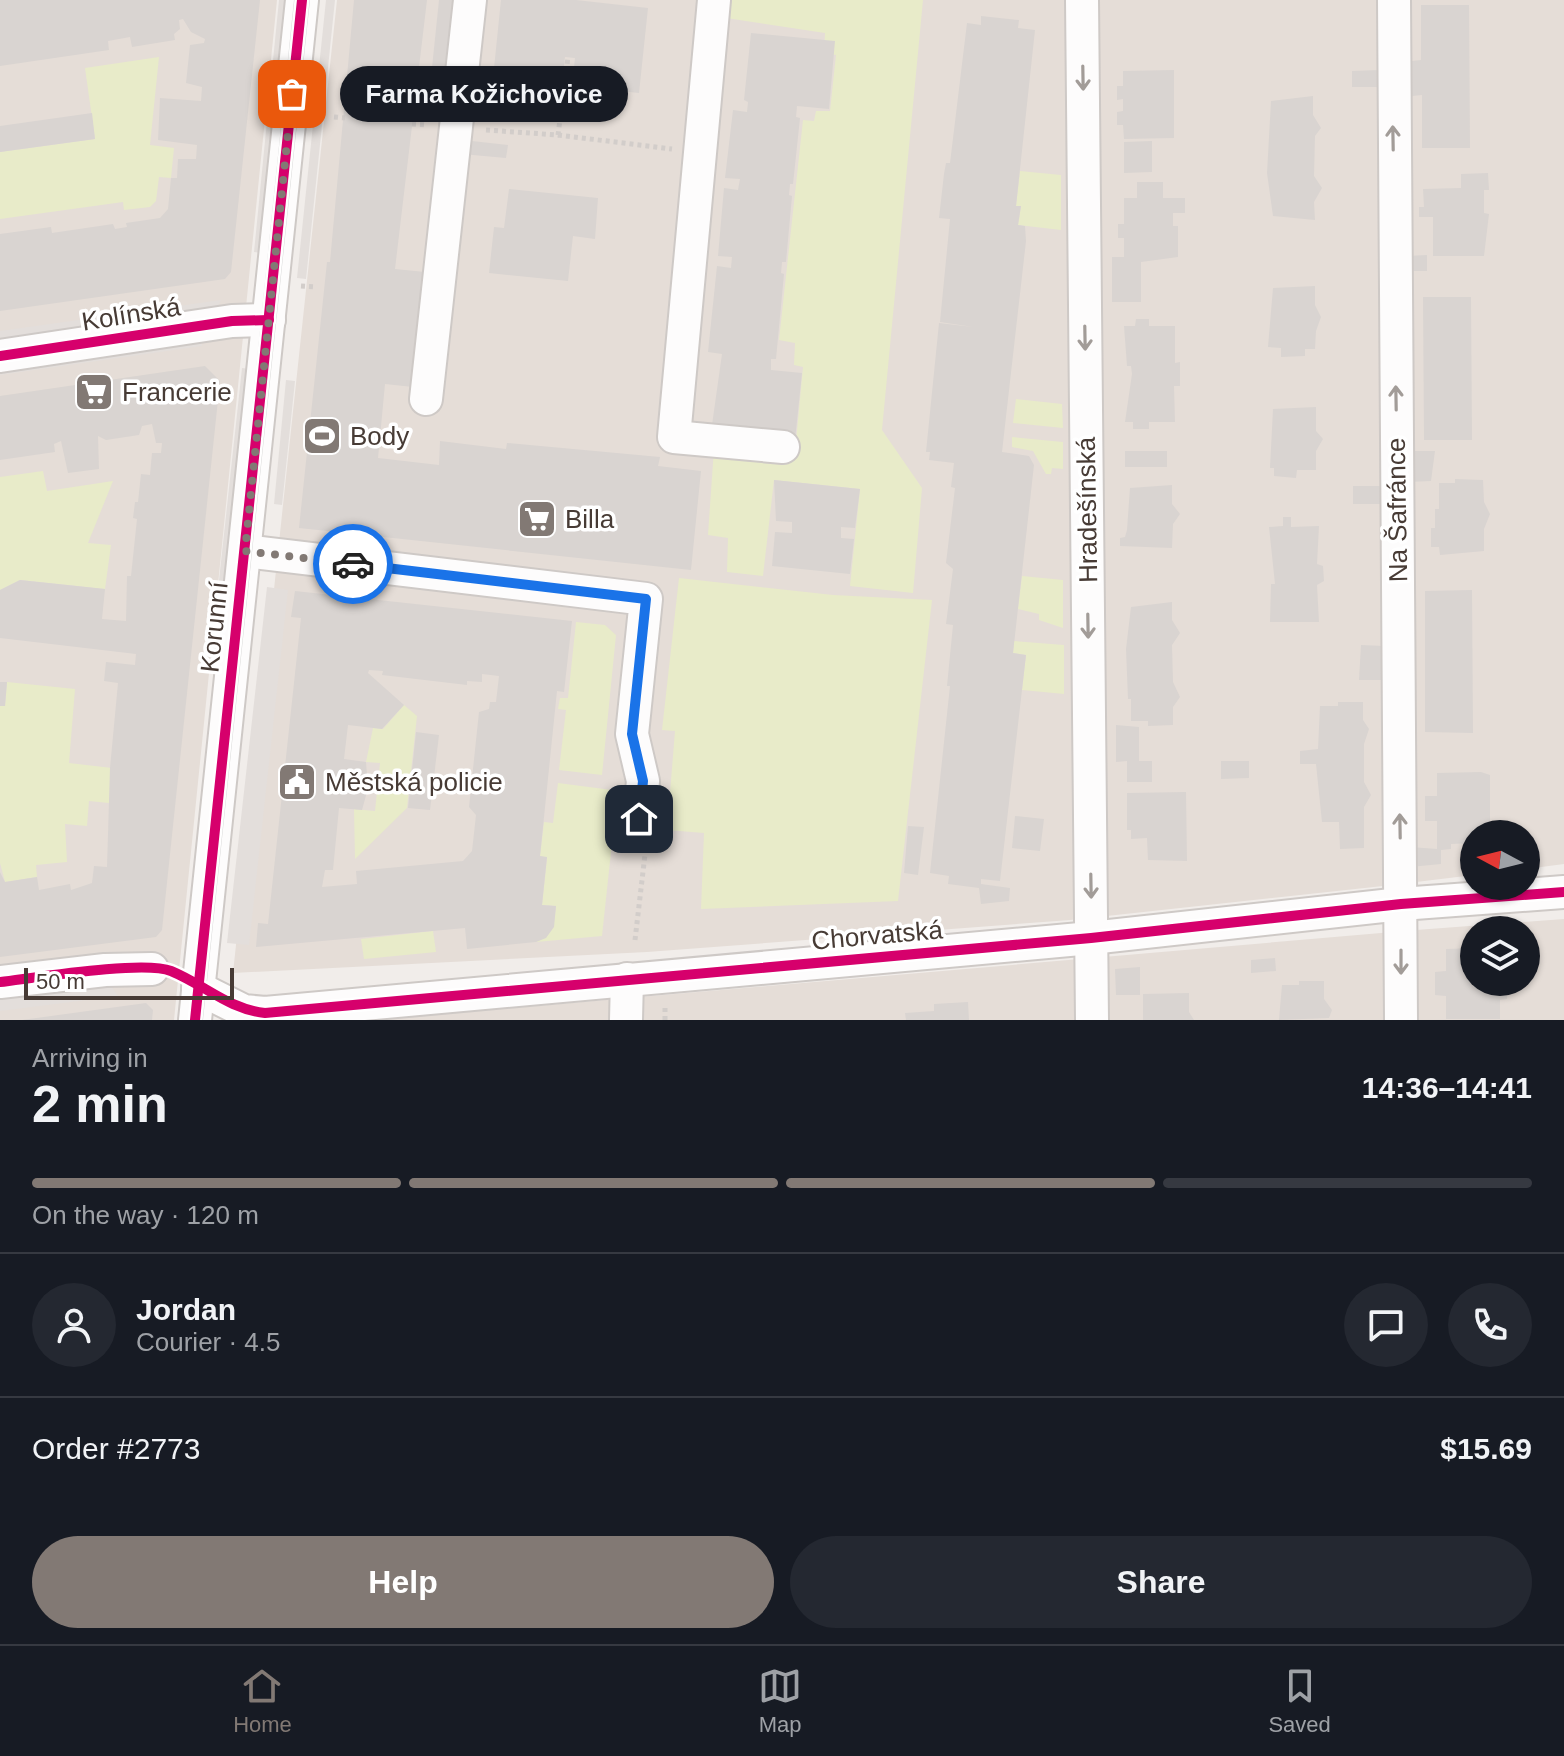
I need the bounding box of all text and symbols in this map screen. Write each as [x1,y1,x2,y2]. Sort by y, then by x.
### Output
pin [258,60,326,128]
one-way arrow [1075,64,1091,91]
callout: Farma Kožichovice [340,66,628,122]
icon: bag [270,72,314,116]
text: Farma Kožichovice [366,79,602,109]
one-way arrow [1385,125,1401,152]
street label: Kolínská [79,291,183,337]
one-way arrow [1077,324,1093,351]
supermarket icon: Francerie [73,371,115,413]
place label: Francerie [122,377,232,407]
one-way arrow [1388,385,1403,412]
sports icon: Body [301,415,343,457]
place label: Body [350,421,409,451]
street label: Hradešínská [1071,436,1103,583]
street label: Na Šafránce [1381,437,1413,583]
supermarket icon: Billa [516,498,558,540]
place label: Billa [565,504,615,534]
courier [313,524,393,604]
icon: car [331,542,375,586]
street label: Korunní [194,579,234,674]
one-way arrow [1080,612,1096,639]
public building icon: Městská policie [276,761,318,803]
place label: Městská policie [325,767,503,797]
pin [605,785,673,853]
icon: home [617,797,661,841]
one-way arrow [1392,813,1408,840]
north arrow [1460,820,1540,900]
map controls [1460,820,1540,996]
one-way arrow [1083,872,1098,899]
street label: Chorvatská [810,914,944,956]
button: layers [1460,916,1540,996]
one-way arrow [1393,948,1408,975]
scale bar [24,964,234,1000]
text: 50 m [36,969,85,994]
text: Arriving in [32,1043,148,1073]
text: 14:36–14:41 [1362,1071,1532,1104]
text: 2 min [32,1075,168,1133]
text: On the way · 120 m [32,1200,259,1230]
button: person [32,1283,116,1367]
button: chat [1344,1283,1428,1367]
button: phone [1448,1283,1532,1367]
text: Jordan [136,1293,236,1326]
text: Courier · 4.5 [136,1327,281,1357]
text: Order #2773 [32,1432,200,1465]
text: $15.69 [1440,1432,1532,1465]
button: Help [32,1536,774,1628]
button: Share [790,1536,1532,1628]
tab: Home [233,1664,292,1738]
tab: Map [758,1664,802,1738]
tab: Saved [1268,1664,1331,1738]

